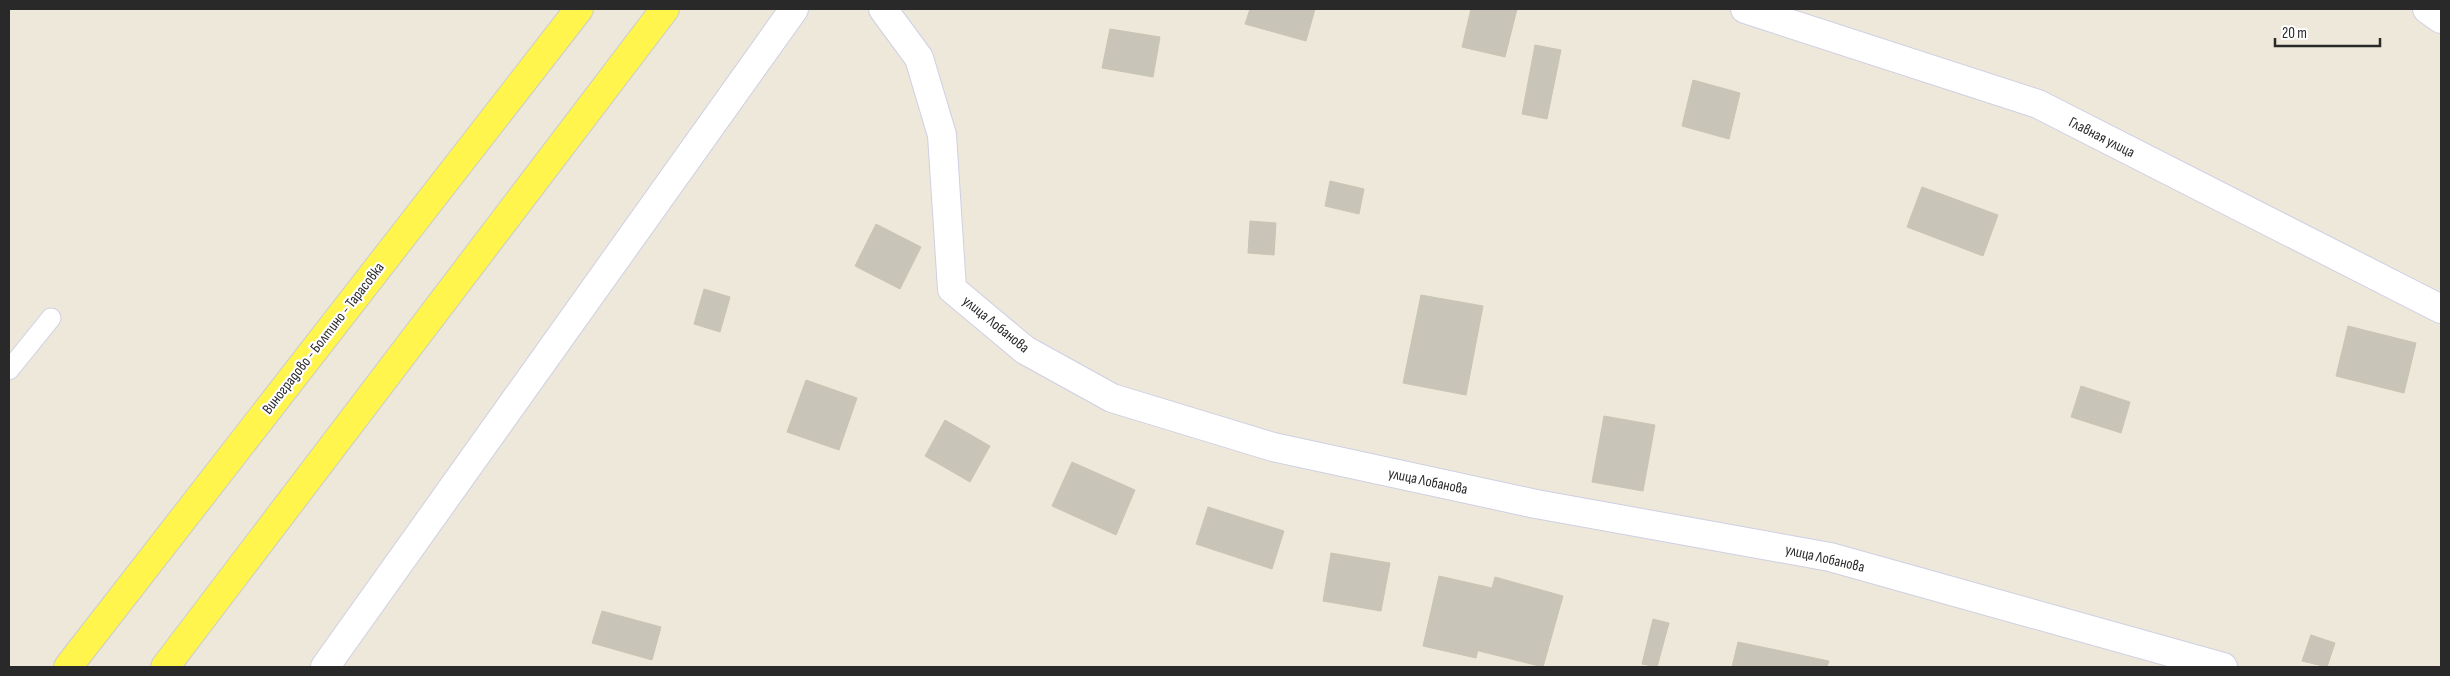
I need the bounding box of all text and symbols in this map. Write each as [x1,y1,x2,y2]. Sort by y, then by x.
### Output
scale bar [2275,15,2380,47]
text: 20 m [2282,24,2307,43]
street label: Главная улица [2066,113,2138,162]
street label: Виноградово - Болтино - Тарасовка [258,258,389,418]
street label: улица Лобанова [958,292,1033,357]
street label: улица Лобанова [1386,464,1470,499]
street label: улица Лобанова [1783,540,1867,577]

